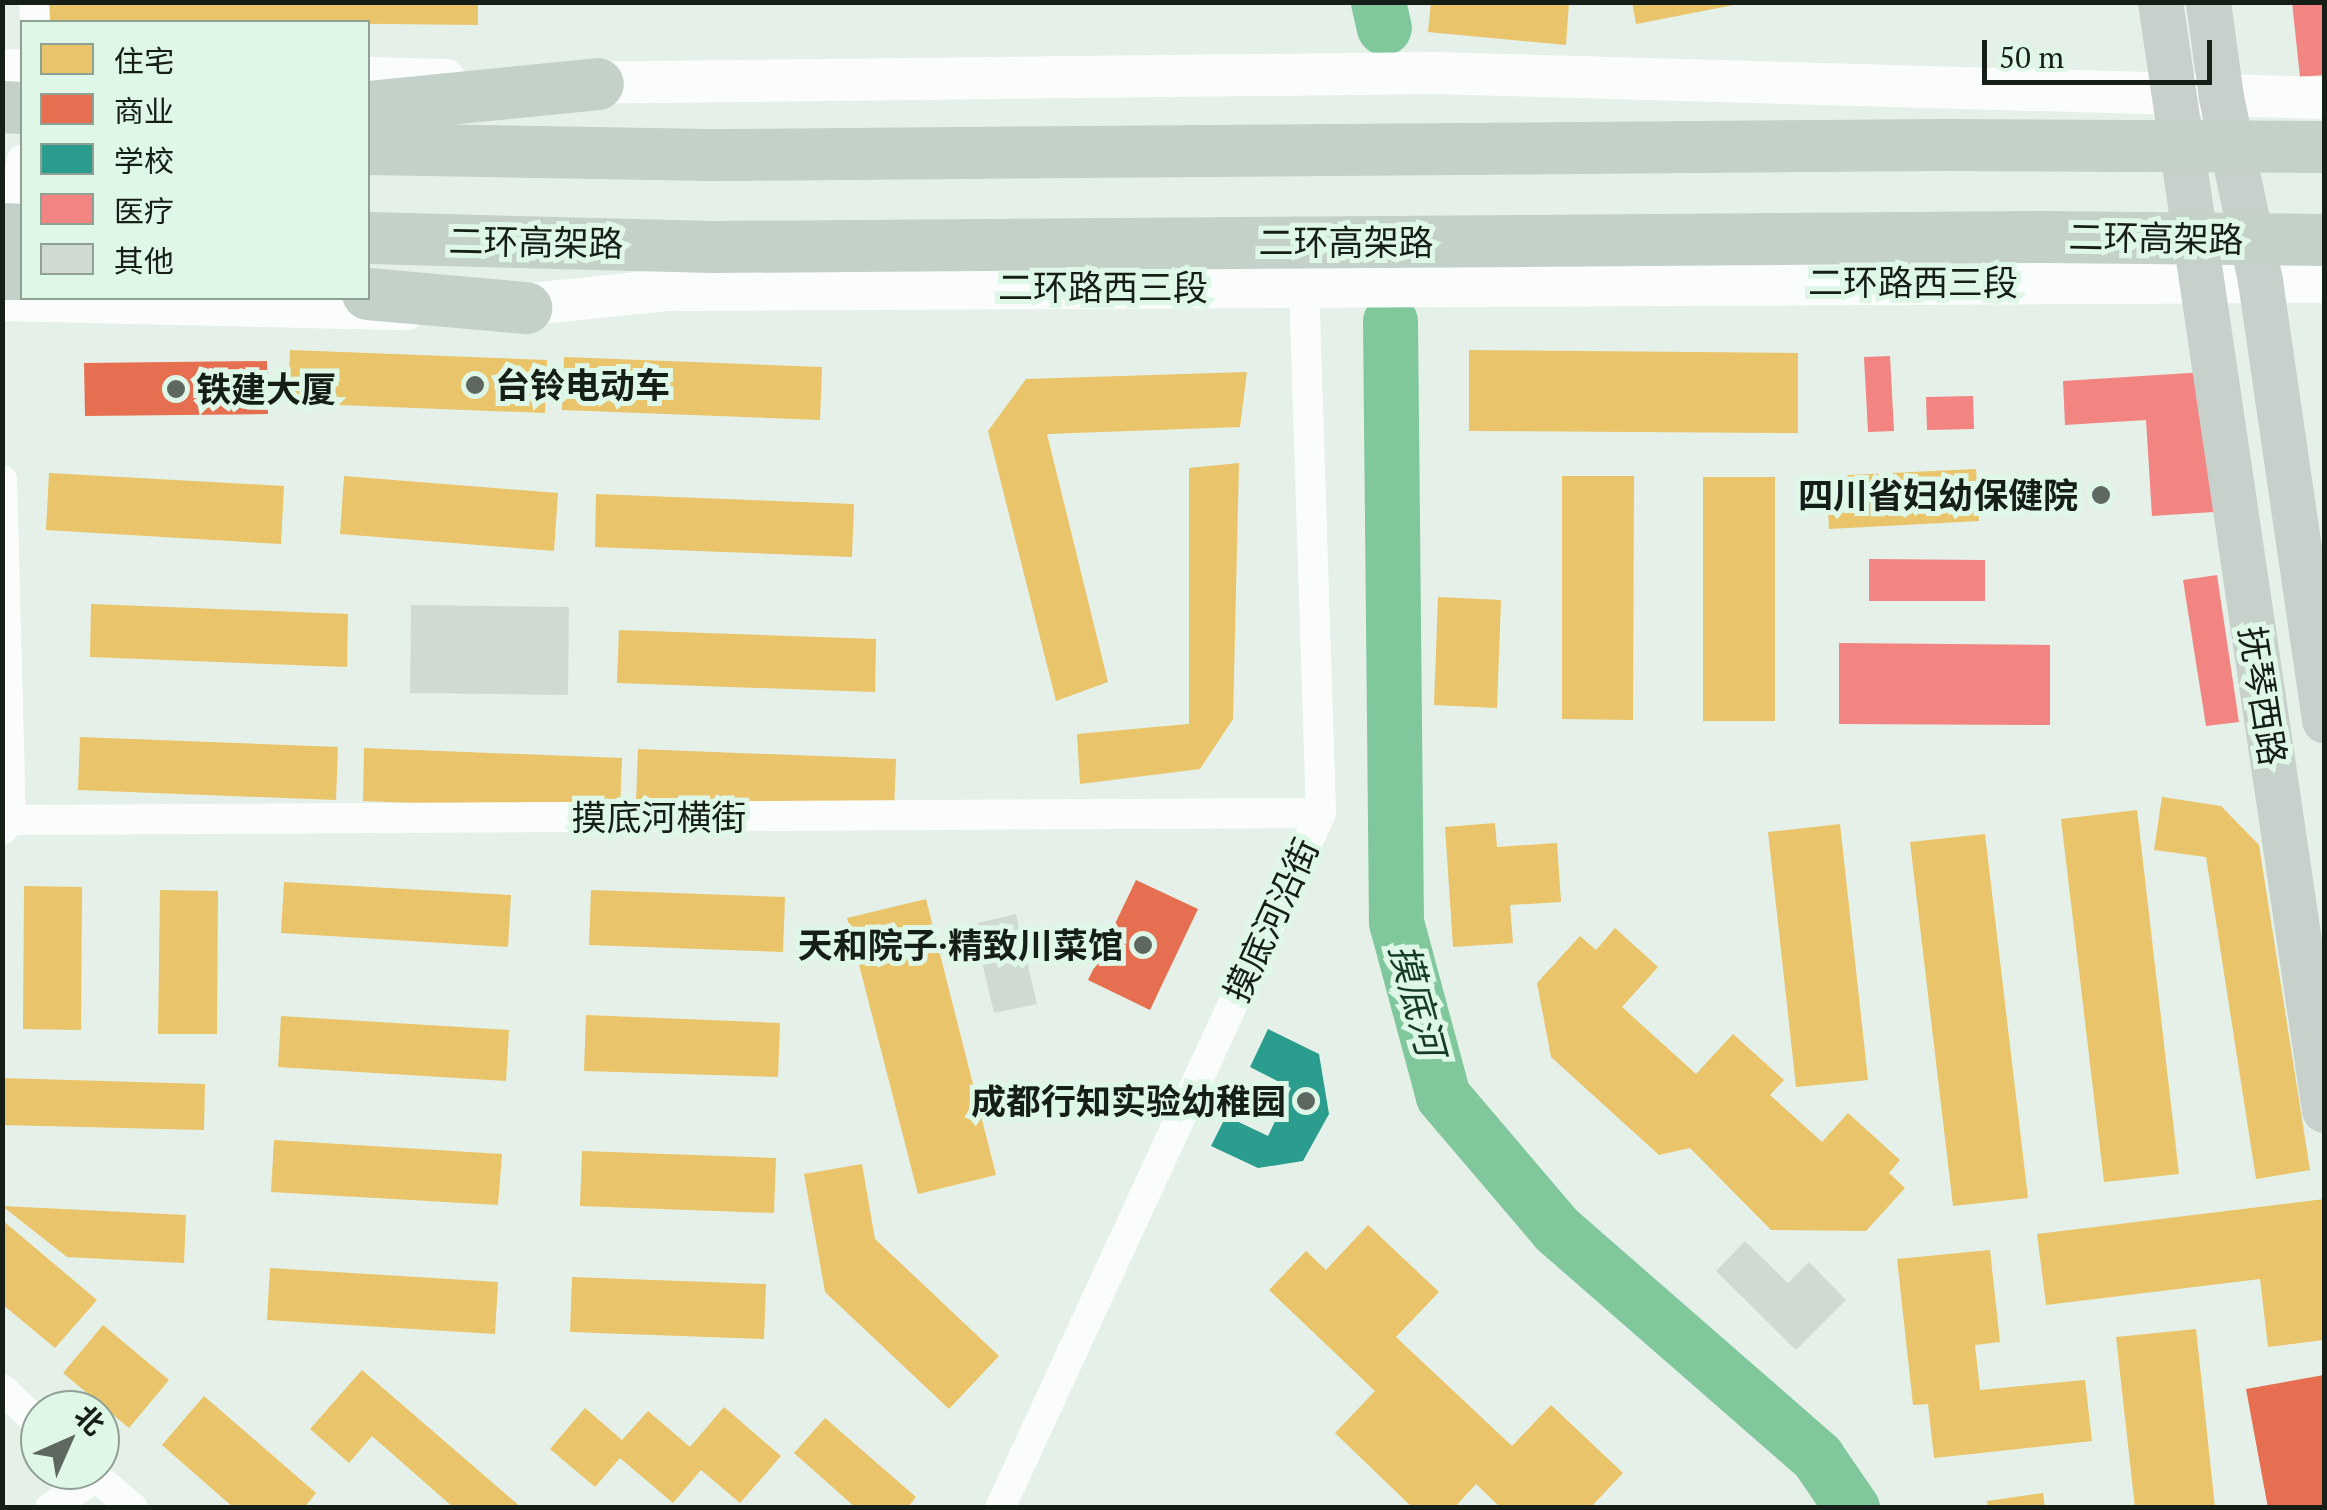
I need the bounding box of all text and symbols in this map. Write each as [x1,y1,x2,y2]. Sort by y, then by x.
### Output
legend [20,20,370,300]
scale bar [1987,20,2217,82]
text: 50 m [1999,37,2064,77]
text: 住宅 [114,41,174,81]
text: 商业 [114,91,174,131]
text: 学校 [114,141,174,181]
text: 医疗 [114,191,174,231]
street label: 二环高架路 [2068,215,2244,261]
street label: 二环高架路 [448,219,624,265]
street label: 二环高架路 [1259,221,1433,263]
text: 其他 [114,241,174,281]
street label: 二环路西三段 [1808,261,2018,303]
street label: 二环路西三段 [998,266,1208,308]
place label: 台铃电动车 [495,364,670,406]
place label: 铁建大厦 [196,368,336,410]
marker: 台铃电动车 [464,374,486,396]
marker: 铁建大厦 [165,378,187,400]
place label: 四川省妇幼保健院 [1798,474,2078,516]
marker: 四川省妇幼保健院 [2088,482,2114,508]
street label: 抚琴西路 [2231,624,2295,768]
street label: 摸底河横街 [572,796,746,838]
street label: 摸底河沿街 [1215,832,1327,1008]
place label: 天和院子·精致川菜馆 [798,924,1123,966]
marker: 天和院子·精致川菜馆 [1132,934,1154,956]
water label: 摸底河 [1380,939,1454,1061]
place label: 成都行知实验幼稚园 [971,1080,1286,1122]
marker: 成都行知实验幼稚园 [1295,1090,1317,1112]
north arrow [20,1390,120,1490]
text: 北 [67,1397,113,1443]

